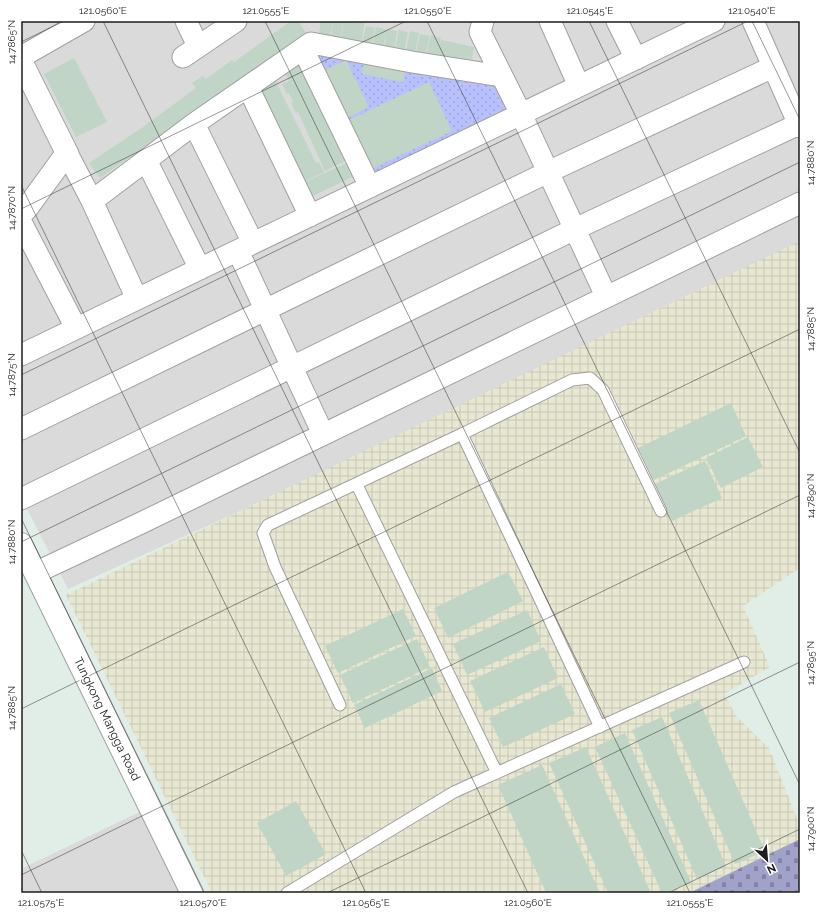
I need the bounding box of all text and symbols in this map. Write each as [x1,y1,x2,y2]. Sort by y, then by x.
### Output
text: 121.0560°E [79,5,127,16]
text: 121.0555°E [243,5,289,16]
text: 121.0550°E [404,5,452,16]
text: 121.0545°E [567,5,613,16]
text: 121.0540°E [728,5,776,16]
text: 14.7865°N [6,20,17,64]
text: 14.7880°N [805,141,816,185]
text: 14.7870°N [6,186,17,230]
text: 14.7885°N [805,307,816,351]
text: 14.7875°N [6,353,17,397]
text: 14.7890°N [805,474,816,518]
text: 14.7880°N [6,520,17,564]
text: 14.7895°N [805,641,816,685]
street label: Tungkong Mangga Road [71,655,143,783]
text: 14.7885°N [6,686,17,730]
text: 14.7900°N [805,807,816,851]
north arrow [747,840,787,880]
text: N [765,861,778,876]
text: 121.0575°E [18,897,64,908]
text: 121.0570°E [179,897,227,908]
text: 121.0565°E [342,897,390,908]
text: 121.0560°E [504,897,552,908]
text: 121.0555°E [667,897,713,908]

